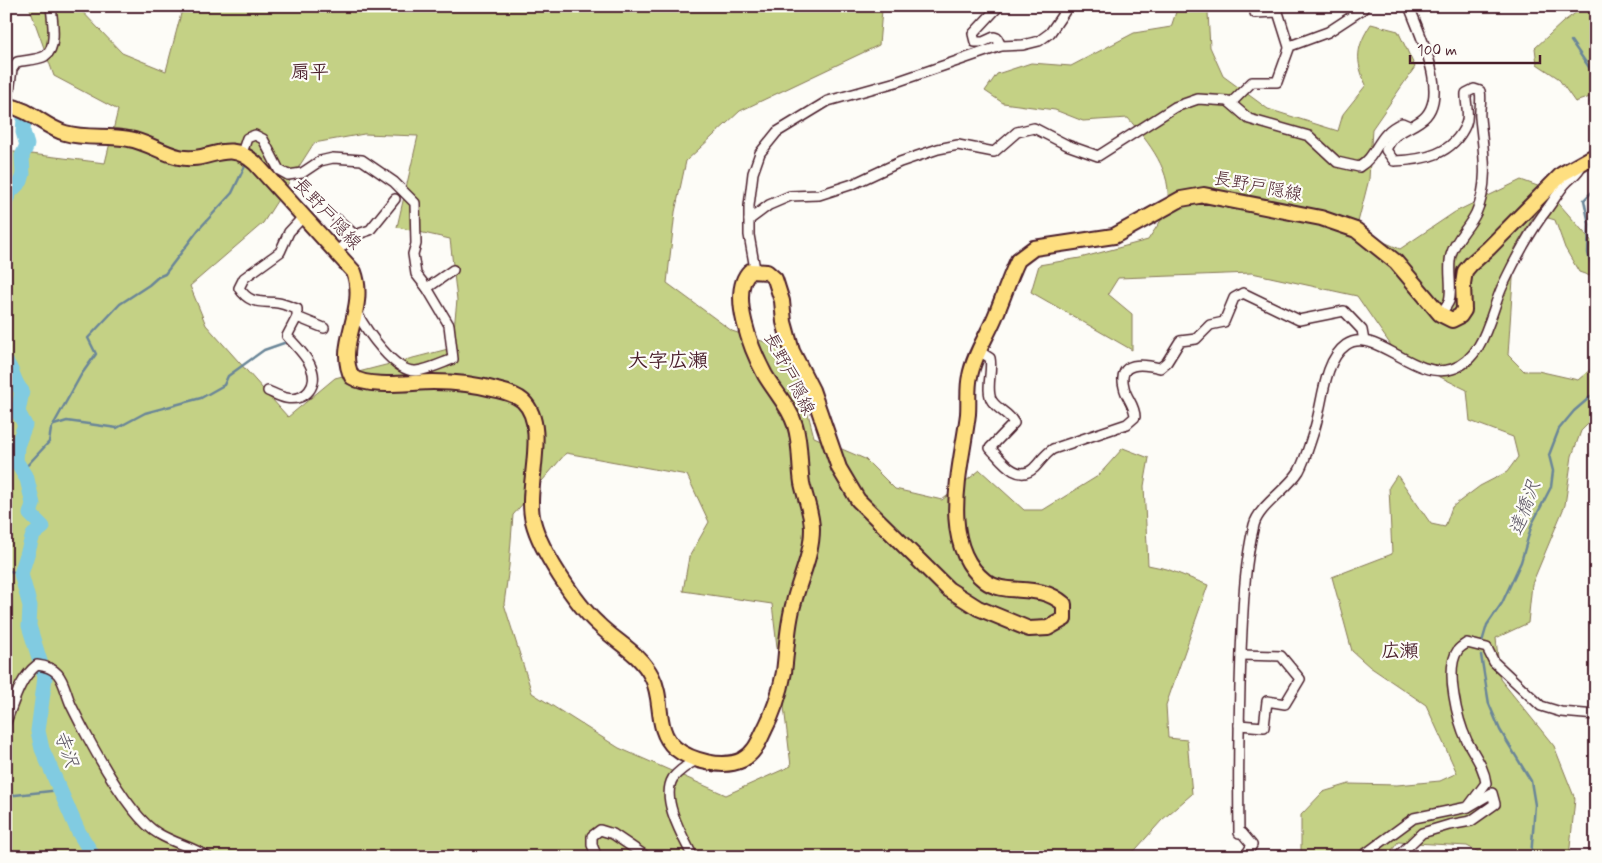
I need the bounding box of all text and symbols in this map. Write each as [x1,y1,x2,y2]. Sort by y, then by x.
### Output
scale bar [1410,32,1540,64]
text: 100 m [1417,41,1457,61]
district label: 扇平 [291,60,329,85]
street label: 長野戸隠線 [1212,167,1304,207]
street label: 長野戸隠線 [288,173,366,255]
street label: 長野戸隠線 [758,328,820,420]
district label: 大字広瀬 [628,348,708,375]
water label: 達橋沢 [1504,476,1547,539]
district label: 広瀬 [1381,639,1419,664]
water label: 寺沢 [48,727,84,772]

